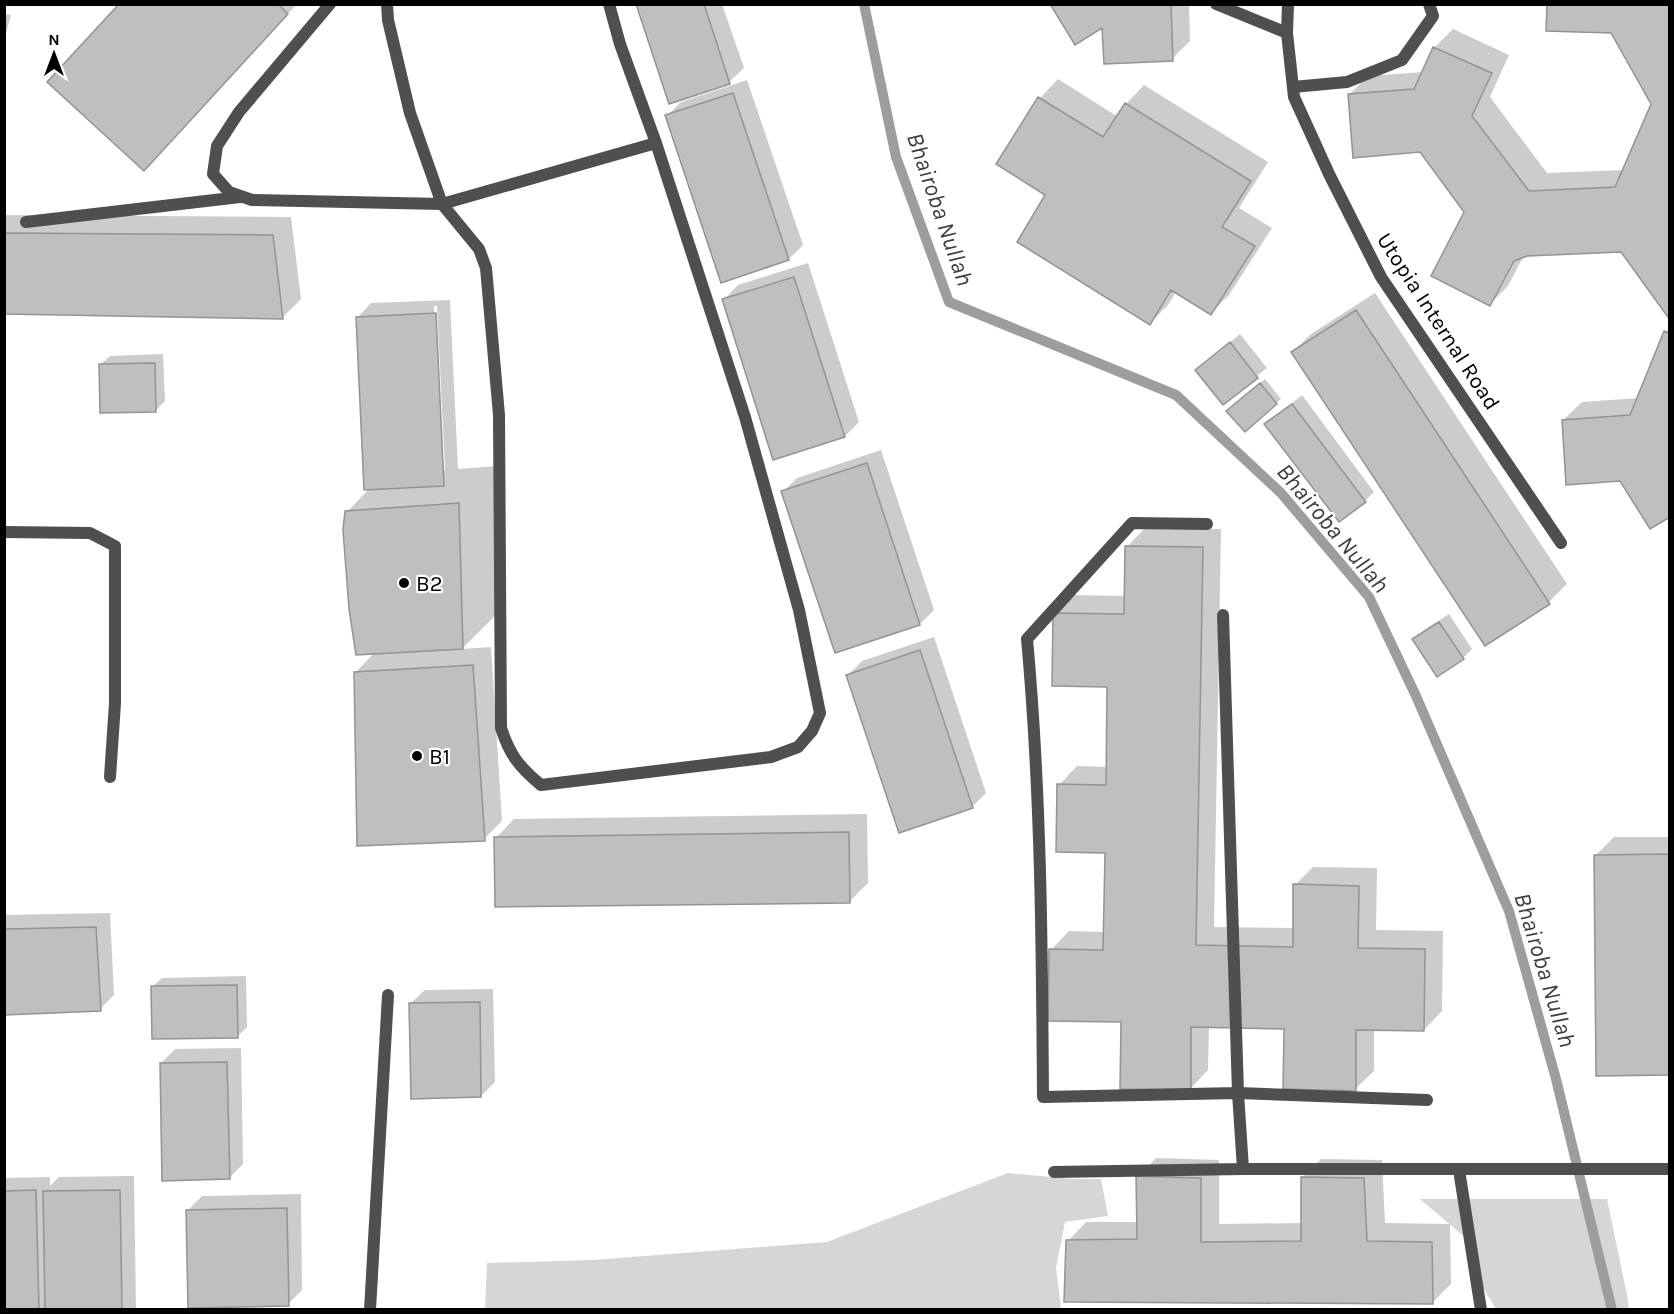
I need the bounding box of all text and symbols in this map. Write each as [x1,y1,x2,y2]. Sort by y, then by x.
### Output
north arrow [24,24,84,84]
text: N [48,30,60,49]
water label: Bhairoba Nullah [901,129,979,289]
street label: Utopia Internal Road [1371,228,1505,415]
water label: Bhairoba Nullah [1271,458,1395,598]
place label: B2 [416,571,442,597]
marker: B2 [397,576,411,590]
place label: B1 [429,744,450,770]
marker: B1 [410,749,424,763]
water label: Bhairoba Nullah [1508,889,1582,1051]

